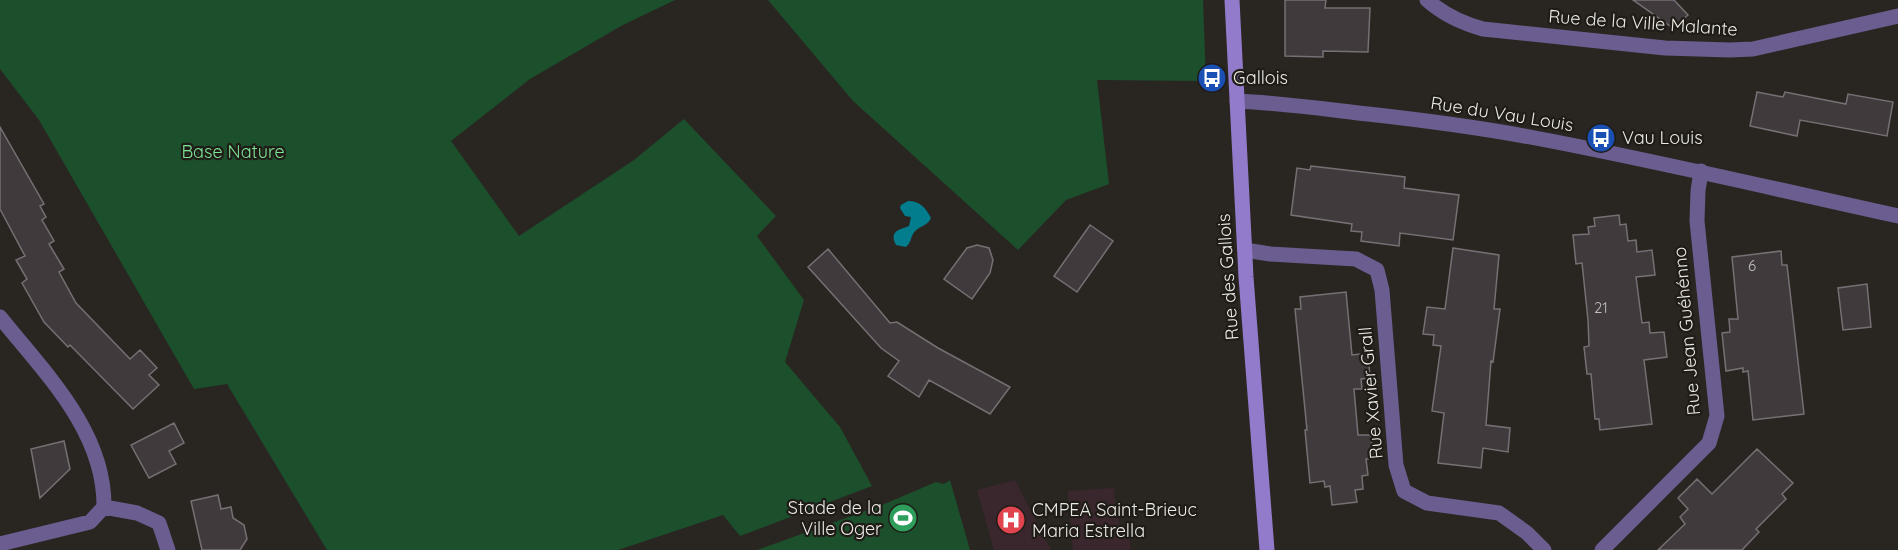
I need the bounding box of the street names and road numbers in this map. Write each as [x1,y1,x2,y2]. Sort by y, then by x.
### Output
street label: Rue de la Ville Malante [1548,4,1738,41]
street label: Rue du Vau Louis [1429,91,1575,136]
street label: Rue des Gallois [1212,213,1243,341]
street label: Rue Jean Guéhénno [1668,246,1705,416]
street label: Rue Xavier Grall [1353,326,1388,460]

